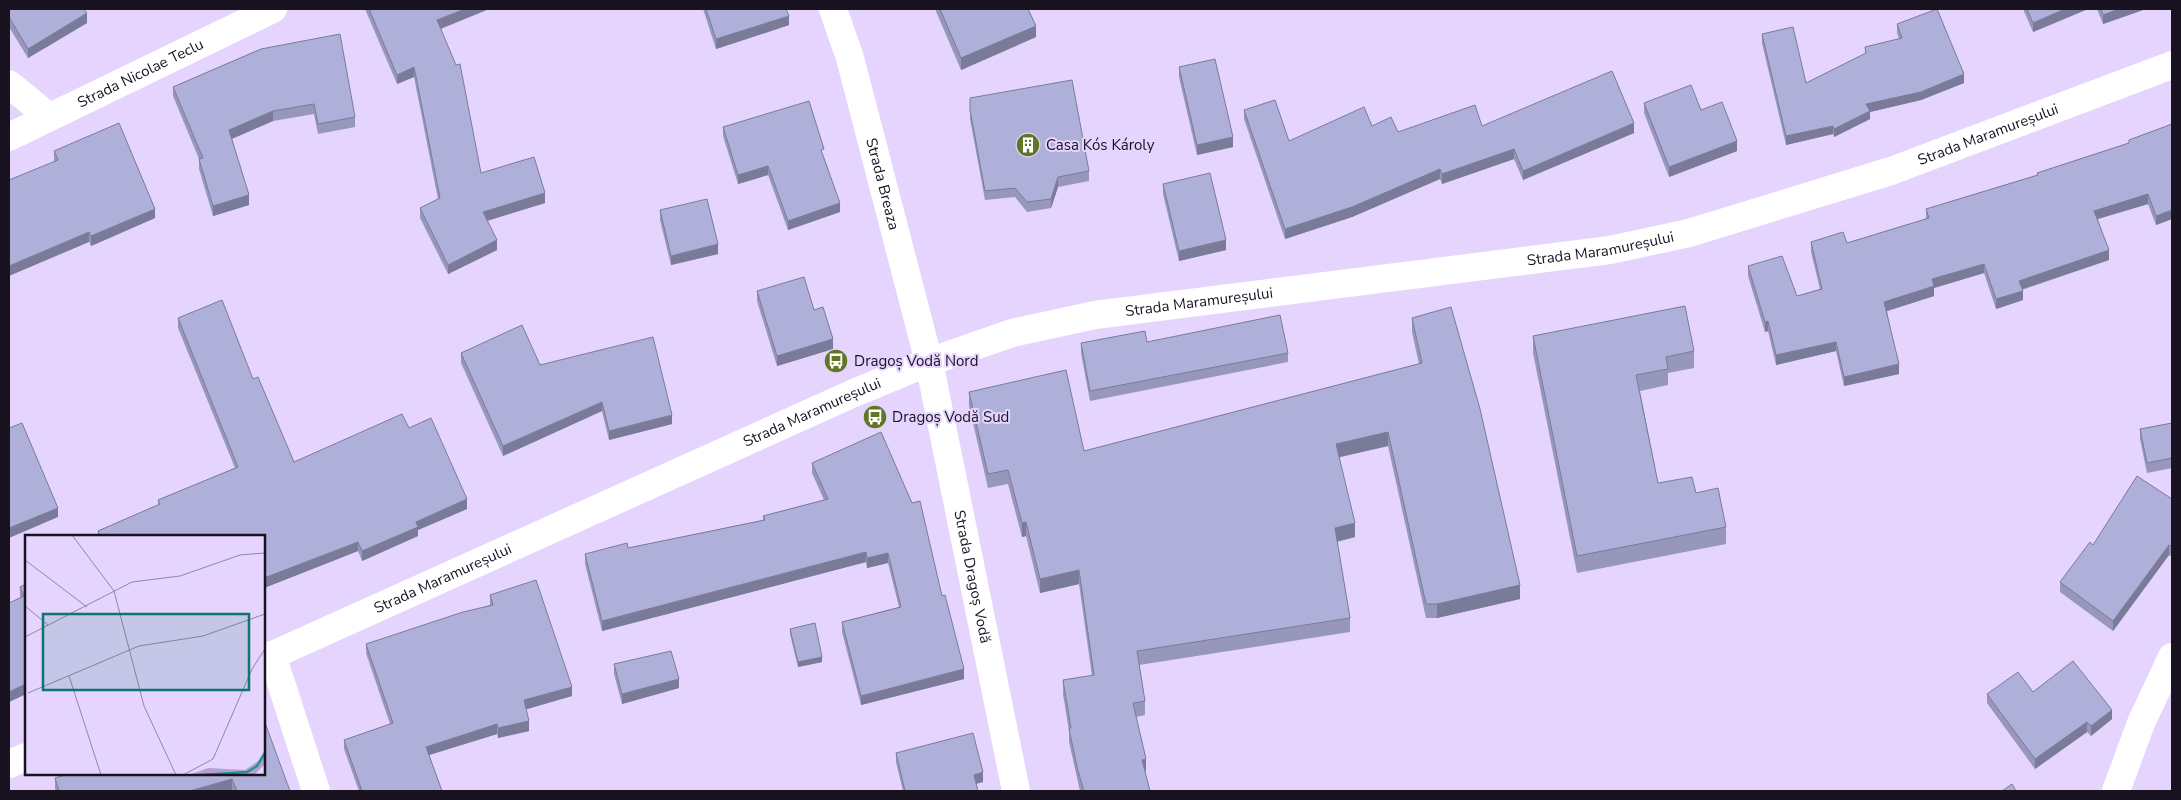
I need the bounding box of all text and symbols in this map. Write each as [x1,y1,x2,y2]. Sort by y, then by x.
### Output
street label: Strada Nicolae Teclu [74,34,207,112]
street label: Strada Maramureșului [1915,99,2061,170]
building icon: Casa Kós Károly [1015,132,1041,158]
place label: Casa Kós Károly [1046,135,1155,155]
street label: Strada Breaza [861,136,904,232]
street label: Strada Maramureșului [1526,227,1676,270]
street label: Strada Maramureșului [1124,283,1274,321]
bus stop icon: Dragoș Vodă Nord [823,348,849,374]
place label: Dragoș Vodă Nord [854,351,978,371]
street label: Strada Maramureșului [740,373,884,452]
bus stop icon: Dragoș Vodă Sud [862,404,888,430]
place label: Dragoș Vodă Sud [892,407,1009,427]
street label: Strada Dragoș Vodă [949,508,996,645]
inset map [25,535,265,775]
street label: Strada Maramureșului [371,539,515,618]

